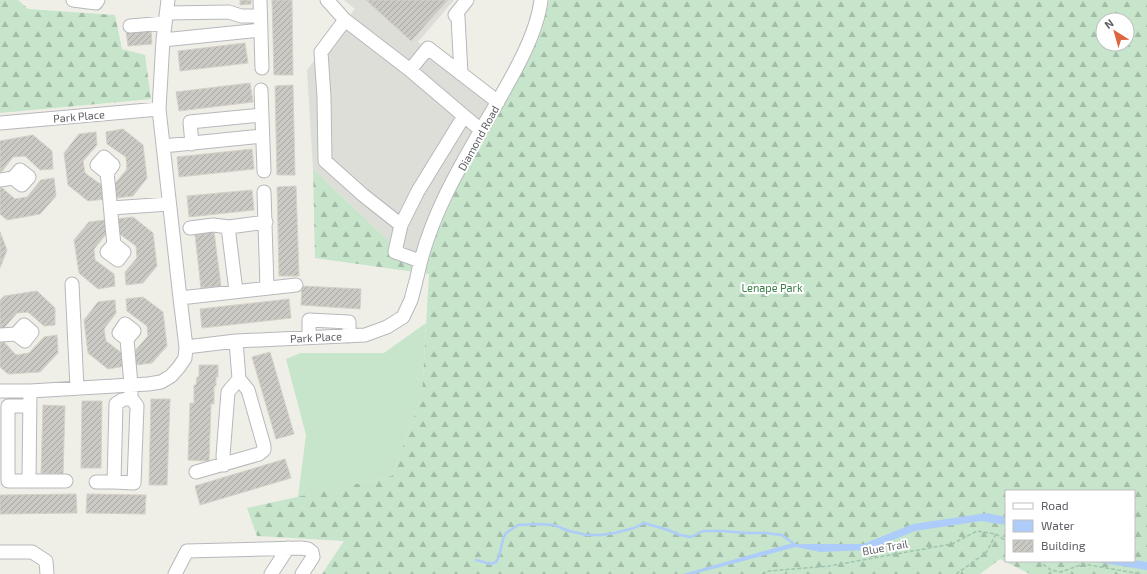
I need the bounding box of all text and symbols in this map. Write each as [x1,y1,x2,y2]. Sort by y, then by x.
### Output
north arrow [1095,12,1135,52]
text: N [1102,16,1116,31]
street label: Diamond Road [455,103,501,173]
street label: Park Place [53,107,105,125]
park label: Lenape Park [741,281,803,294]
street label: Park Place [290,329,342,345]
legend [1005,490,1135,562]
text: Road [1041,498,1069,512]
text: Water [1041,518,1075,532]
street label: Blue Trail [861,536,910,557]
text: Building [1041,538,1086,552]

